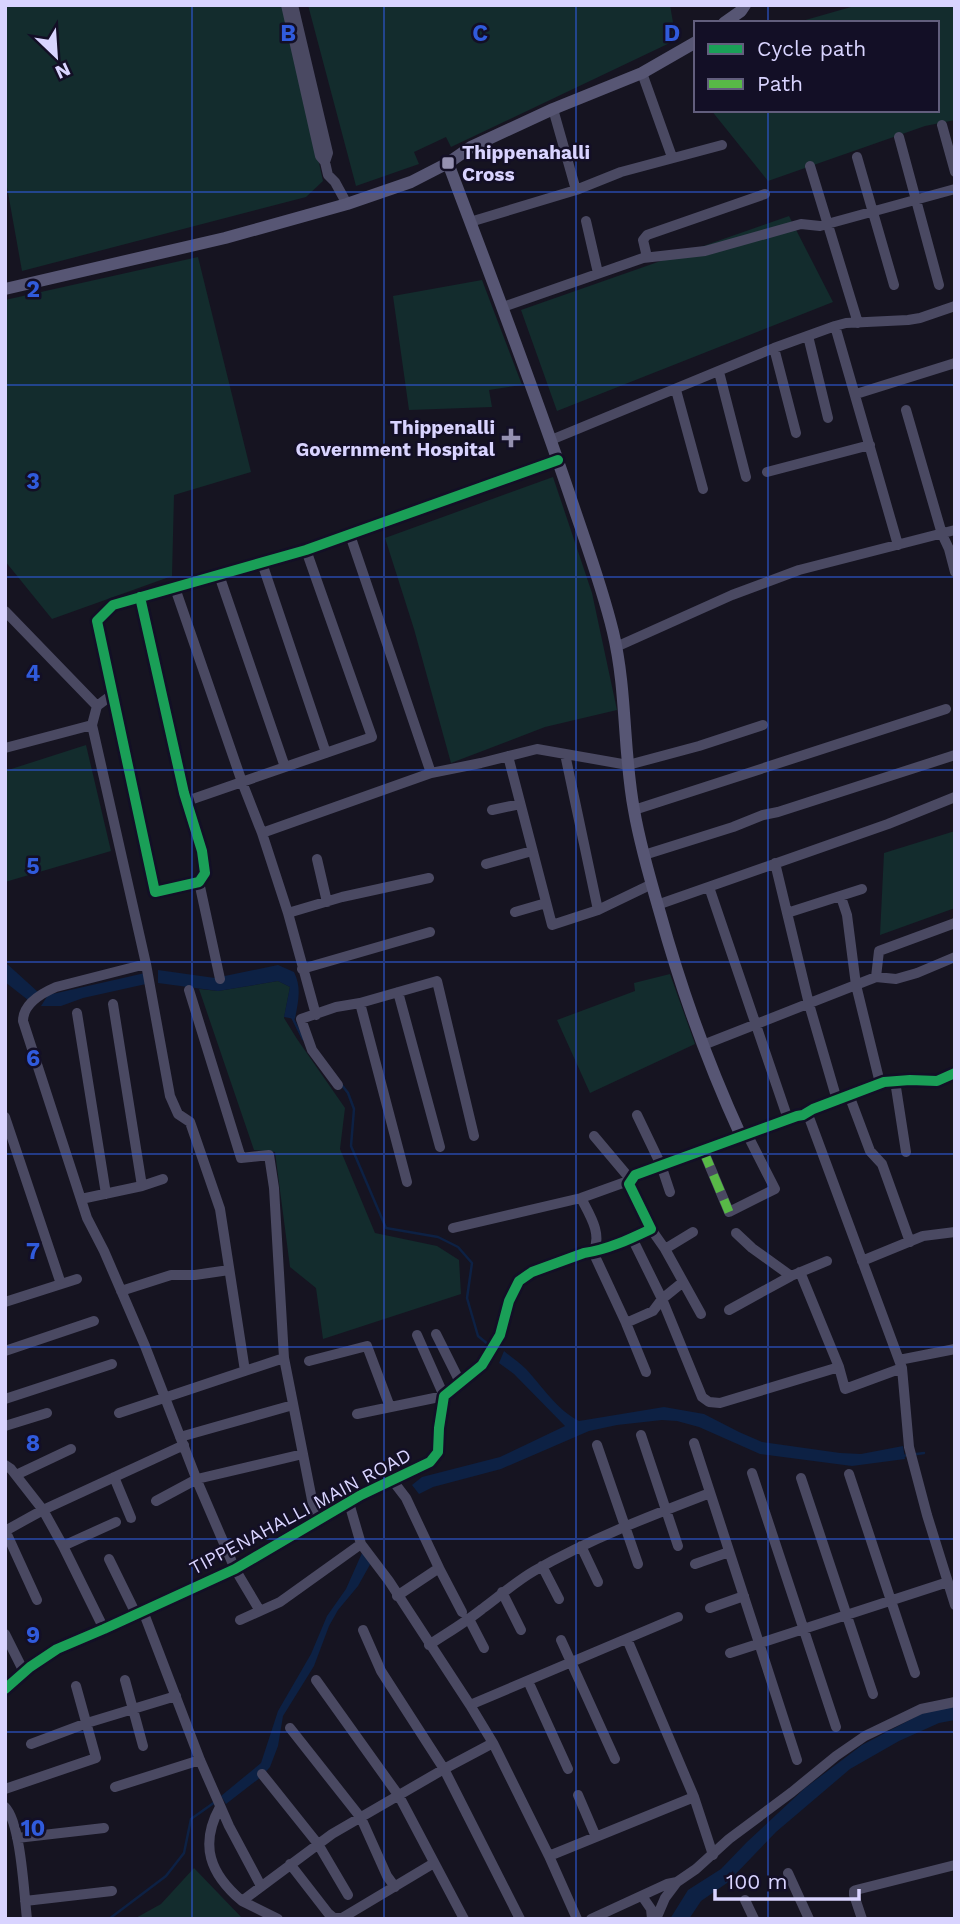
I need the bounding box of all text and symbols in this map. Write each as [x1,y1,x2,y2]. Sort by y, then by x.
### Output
text: B [280,20,296,47]
text: C [472,20,488,47]
text: D [664,20,680,47]
north arrow [21,21,91,91]
legend [694,21,939,112]
text: Cycle path [757,36,866,61]
text: N [52,58,74,84]
text: Path [757,71,803,96]
place label: Thippenahalli Cross [462,141,590,186]
marker: Thippenahalli Cross [440,155,456,171]
text: 2 [26,276,40,303]
place label: Thippenalli Government Hospital [296,416,496,461]
marker: Thippenalli Government Hospital [501,428,521,448]
text: 3 [26,468,40,495]
text: 4 [26,660,41,687]
text: 5 [26,853,40,880]
text: 6 [26,1045,40,1072]
text: 7 [26,1238,40,1265]
text: 8 [26,1430,40,1457]
street label: TIPPENAHALLI MAIN ROAD [186,1443,415,1580]
text: 9 [26,1622,40,1649]
text: 10 [21,1815,45,1842]
scale bar [715,1857,858,1901]
text: 100 m [726,1869,788,1894]

